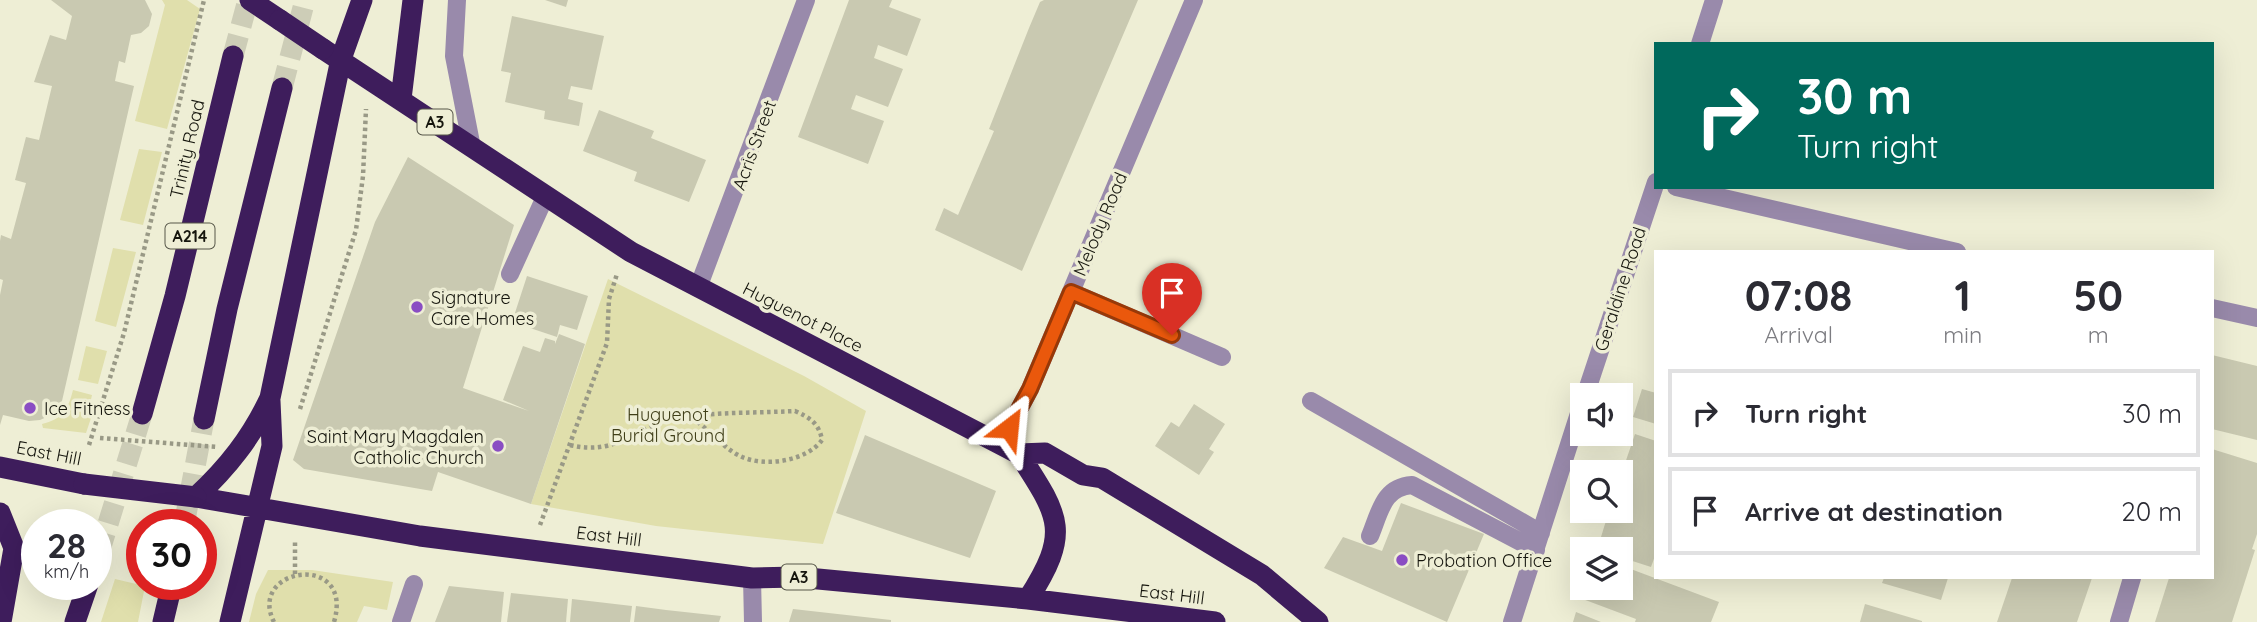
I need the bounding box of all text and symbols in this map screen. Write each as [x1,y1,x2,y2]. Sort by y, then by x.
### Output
text: 30 m [1797,65,1912,126]
icon: right [1682,70,1773,161]
street label: Trinity Road [164,97,210,201]
street label: Acris Street [727,97,781,193]
road number: A3 [418,110,452,134]
text: Turn right [1797,126,1938,166]
street label: Melody Road [1068,169,1132,279]
road number: A214 [166,224,214,248]
street label: Geraldine Road [1589,224,1651,354]
pin [1142,263,1202,335]
text: 07:08 [1745,269,1852,322]
text: 1 [1955,269,1971,322]
text: 50 [2073,269,2123,322]
icon: arrive [1153,274,1191,312]
street label: Huguenot Place [739,277,867,357]
place label: Signature Care Homes [431,286,534,330]
marker: Signature Care Homes [409,299,425,315]
text: Arrival [1764,320,1833,349]
text: min [1943,320,1982,349]
text: m [2088,320,2109,349]
map controls [1570,383,1633,600]
button: sound [1570,383,1633,446]
position arrow [972,391,1046,465]
icon: right [1686,394,1724,432]
place label: Ice Fitness [44,397,131,420]
text: Turn right [1745,397,1867,430]
text: 30 m [2122,397,2182,430]
marker: Ice Fitness [22,400,38,416]
park label: Huguenot Burial Ground [611,403,725,447]
place label: Saint Mary Magdalen Catholic Church [307,425,484,469]
street label: East Hill [15,435,83,471]
marker: Saint Mary Magdalen Catholic Church [490,438,506,454]
button: search [1570,460,1633,523]
icon: arrive [1686,492,1724,530]
text: Arrive at destination [1745,495,2003,528]
text: 20 m [2121,495,2182,528]
speed limit sign: 30 [126,509,217,600]
street label: East Hill [575,521,643,551]
text: 28 [47,523,86,567]
button: layers [1570,537,1633,600]
place label: Probation Office [1416,549,1552,572]
marker: Probation Office [1394,552,1410,568]
text: km/h [44,560,89,583]
road number: A3 [782,564,816,590]
street label: East Hill [1138,579,1206,609]

